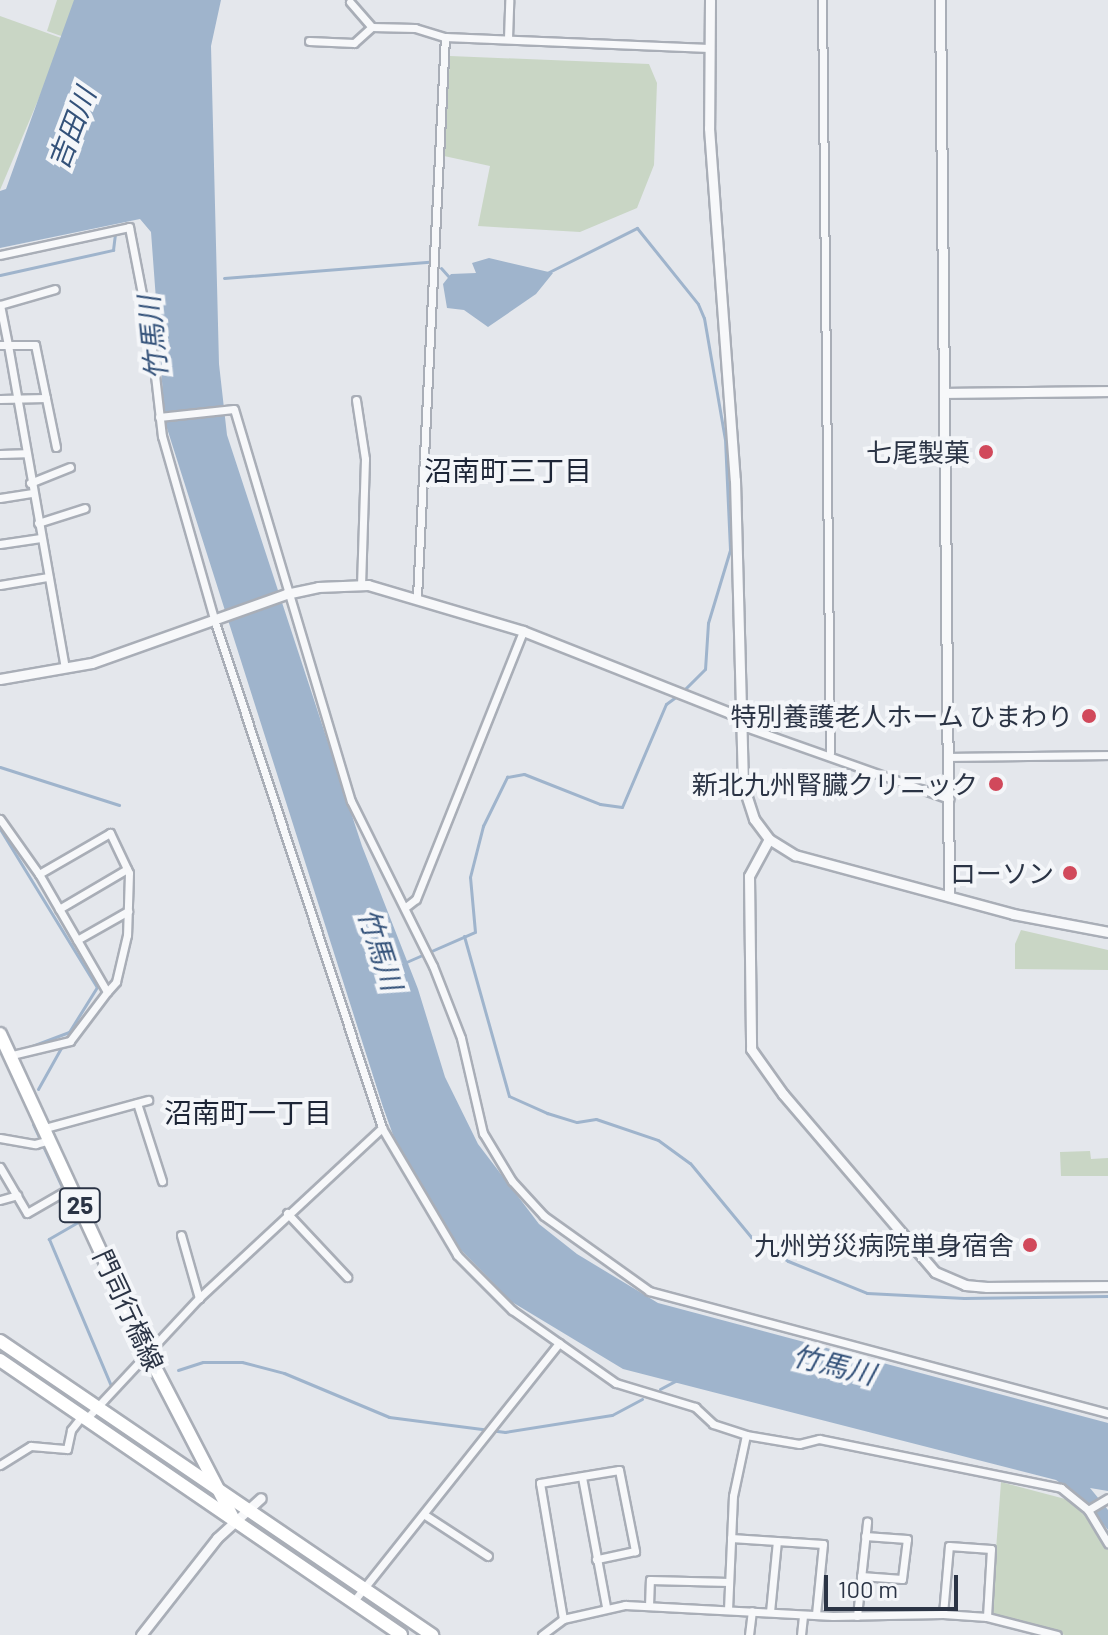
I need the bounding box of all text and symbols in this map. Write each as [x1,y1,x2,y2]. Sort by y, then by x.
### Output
water label: 吉田川 [40,83,102,173]
water label: 竹馬川 [131,294,173,382]
place label: 七尾製菓 [866,436,970,468]
marker: 七尾製菓 [977,443,995,461]
district label: 沼南町三丁目 [424,453,592,487]
place label: 特別養護老人ホーム ひまわり [730,700,1073,732]
marker: 特別養護老人ホーム ひまわり [1080,707,1098,725]
place label: 新北九州腎臓クリニック [692,768,978,800]
marker: 新北九州腎臓クリニック [985,773,1007,795]
place label: ローソン [950,857,1054,889]
marker: ローソン [1061,864,1079,882]
water label: 竹馬川 [352,904,410,994]
district label: 沼南町一丁目 [164,1095,332,1129]
road number: 25 [58,1185,102,1225]
place label: 九州労災病院単身宿舎 [754,1229,1014,1261]
marker: 九州労災病院単身宿舎 [1021,1236,1039,1254]
street label: 門司行橋線 [87,1244,171,1376]
water label: 竹馬川 [789,1338,879,1390]
scale bar [828,1559,962,1609]
text: 100 m [838,1574,898,1603]

